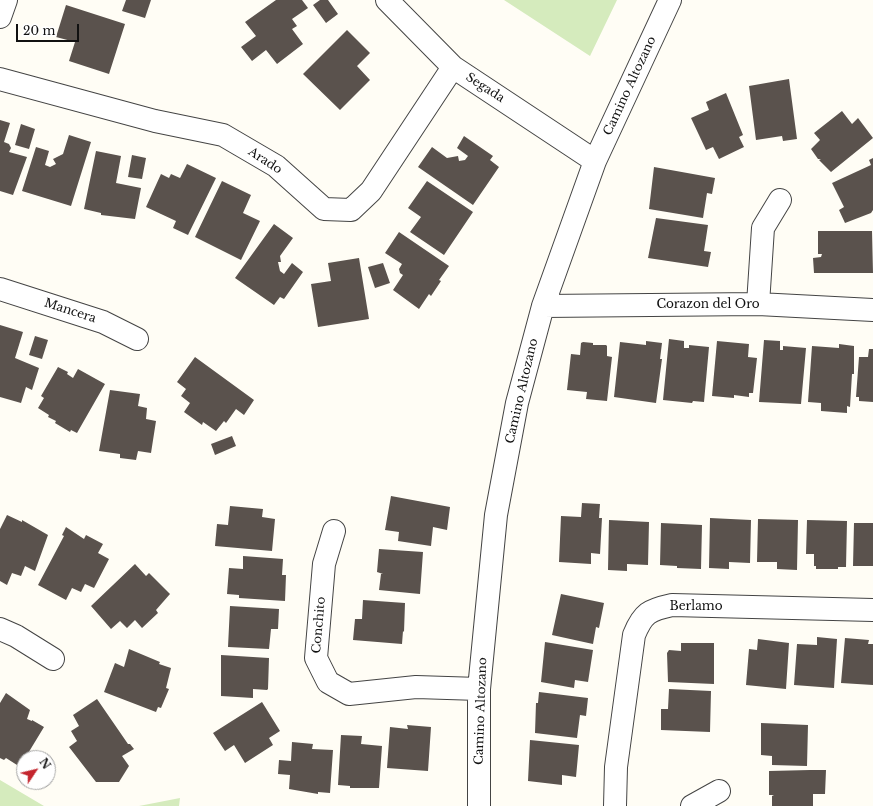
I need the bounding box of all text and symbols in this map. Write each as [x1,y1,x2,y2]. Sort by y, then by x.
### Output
scale bar [18,16,81,42]
text: 20 m [23,23,55,38]
street label: Camino Altozano [601,34,659,138]
street label: Segada [463,70,507,106]
street label: Arado [245,145,285,177]
street label: Mancera [42,296,98,326]
street label: Corazon del Oro [656,298,760,312]
street label: Camino Altozano [503,337,541,445]
street label: Conchito [309,596,329,654]
street label: Berlamo [669,600,723,614]
street label: Camino Altozano [472,657,490,765]
north arrow [16,750,56,790]
text: N [36,755,54,772]

